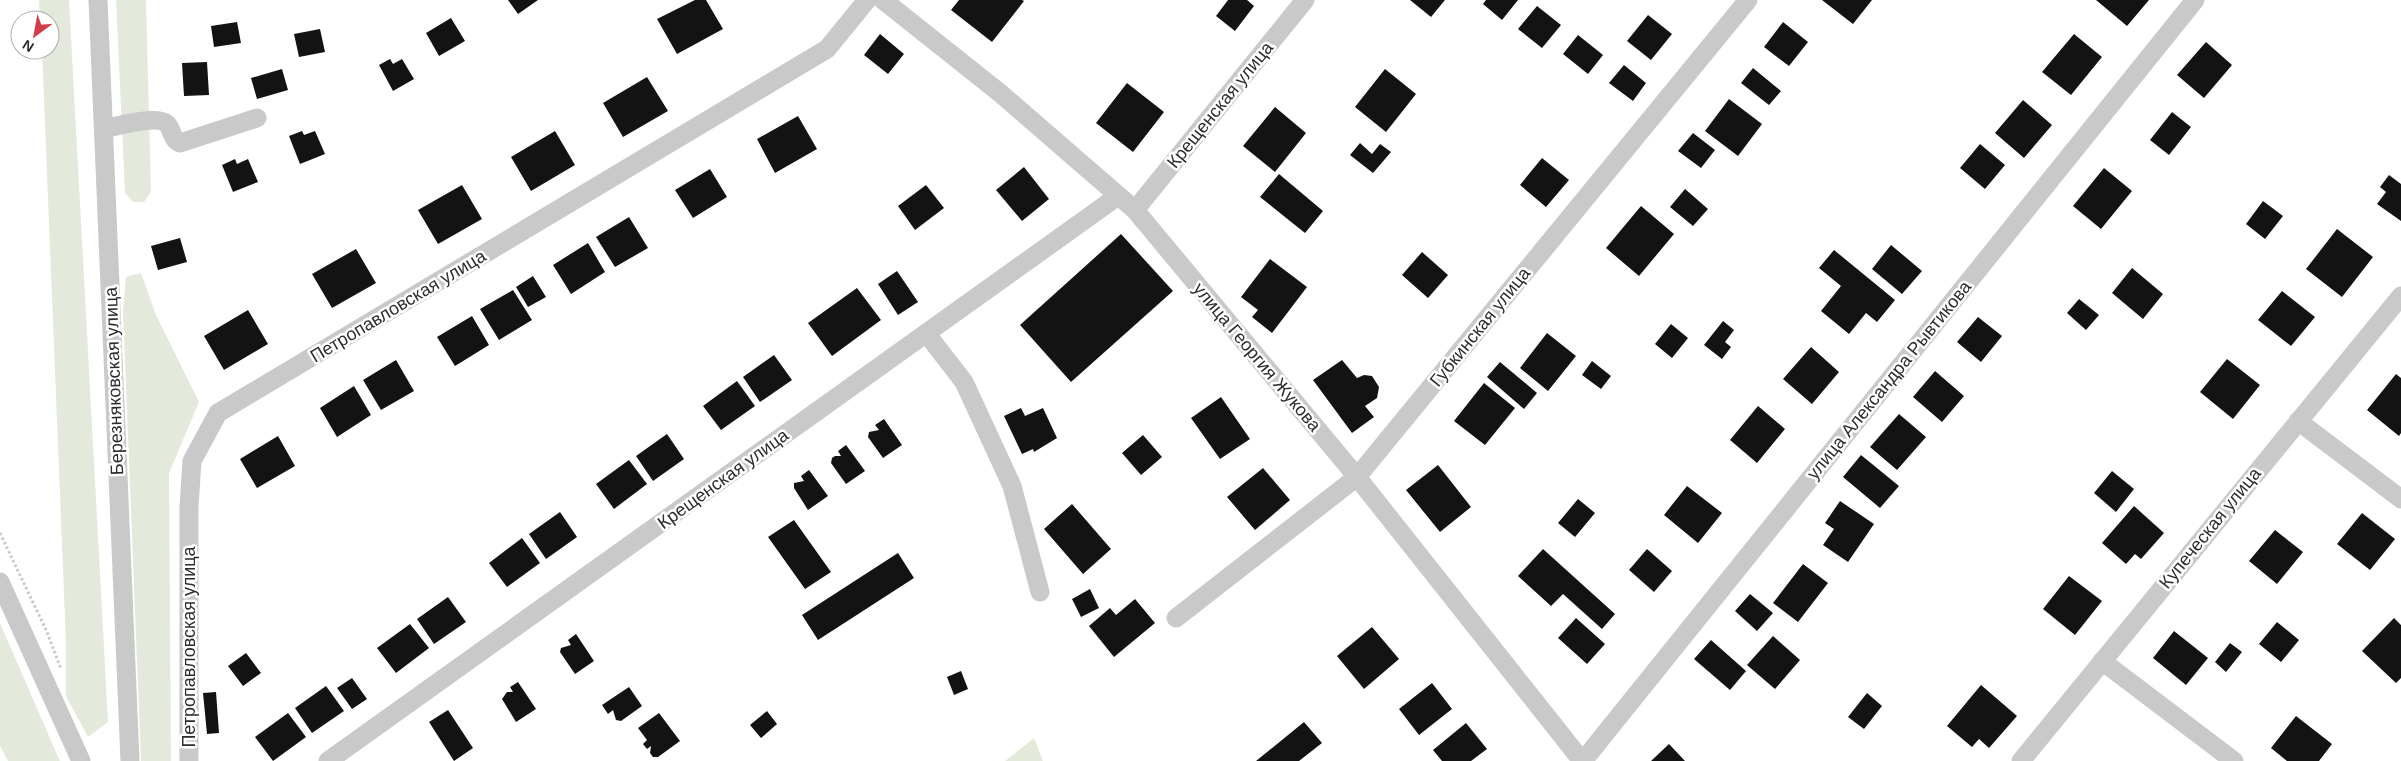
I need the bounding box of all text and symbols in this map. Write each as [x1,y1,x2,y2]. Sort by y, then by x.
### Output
north arrow [10,10,60,60]
text: N [20,37,37,55]
street label: Крещенская улица [1163,37,1278,172]
street label: Петропавловская улица [307,245,490,366]
street label: Губкинская улица [1426,263,1535,391]
street label: улица Александра Рывтикова [1803,276,1976,483]
street label: улица Георгия Жукова [1189,279,1325,436]
street label: Березняковская улица [101,286,127,475]
street label: Крещенская улица [654,424,793,533]
street label: Купеческая улица [2155,463,2265,592]
street label: Петропавловская улица [179,545,199,748]

